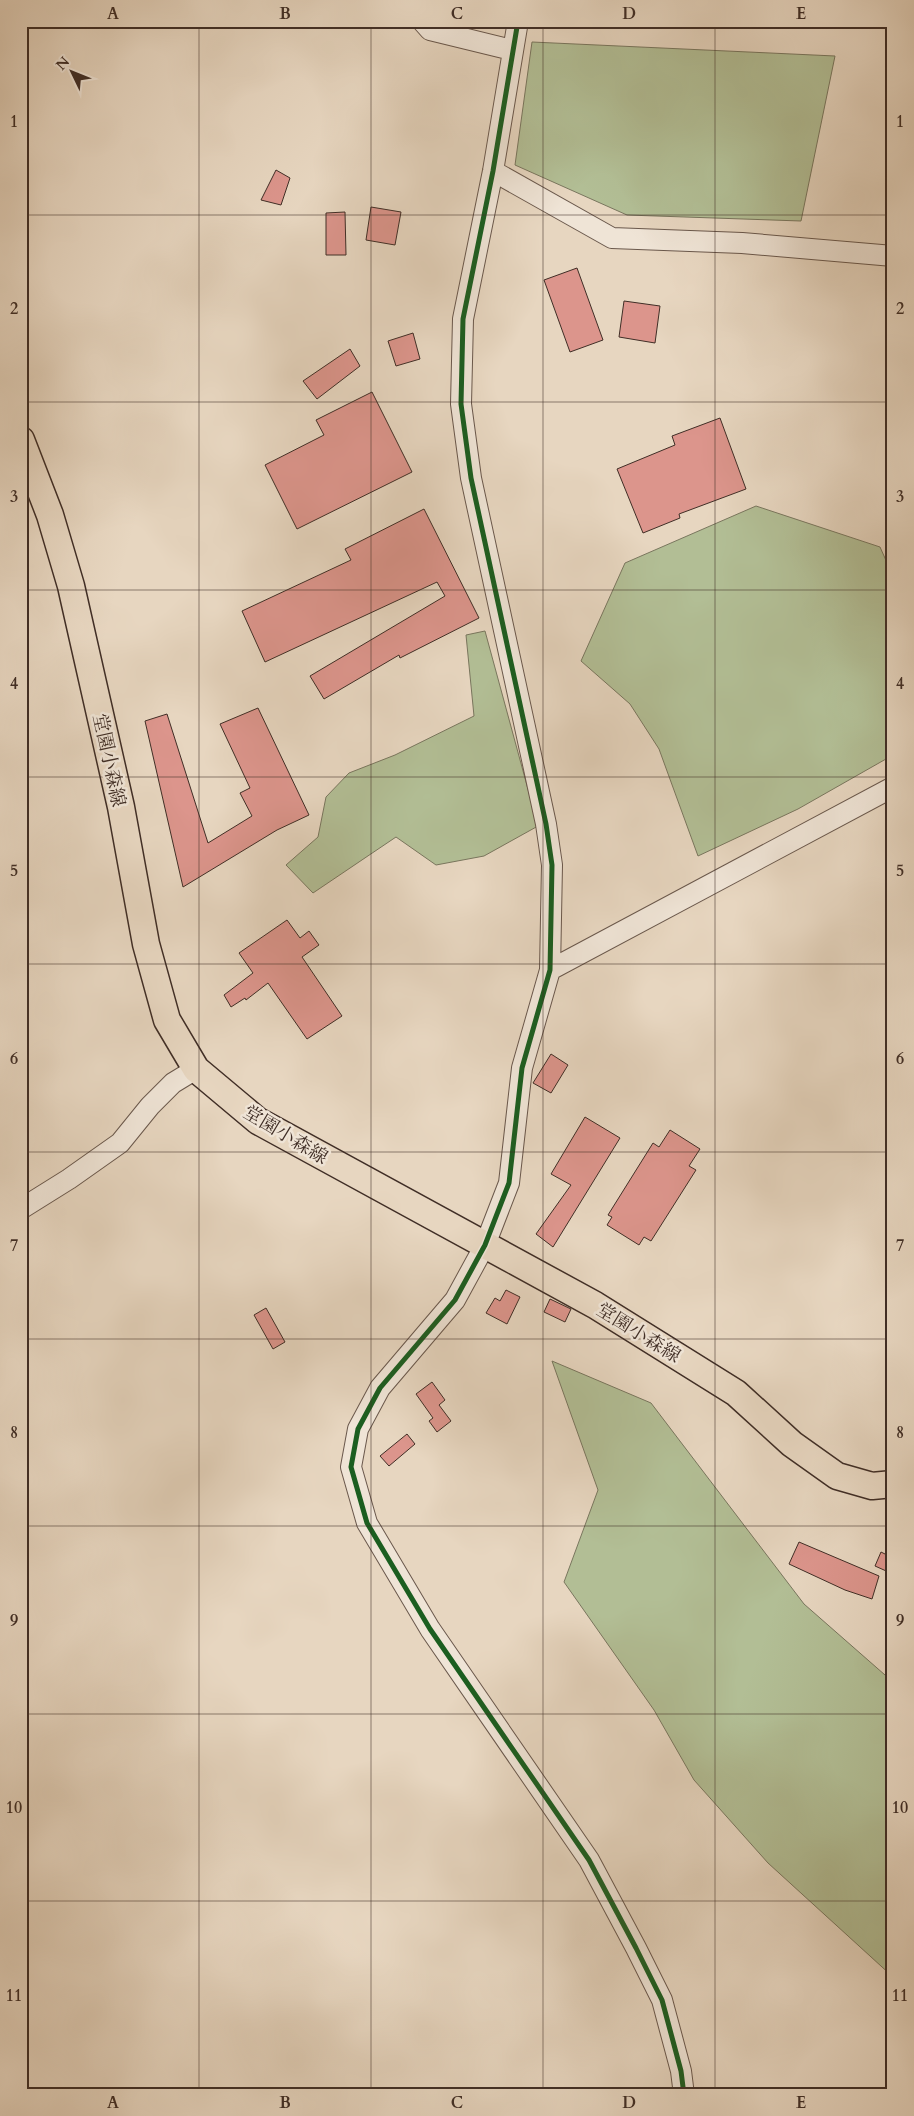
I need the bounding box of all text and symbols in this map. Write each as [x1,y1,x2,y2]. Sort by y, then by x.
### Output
text: A [107,3,119,25]
text: B [279,3,291,25]
text: C [451,3,463,25]
text: D [622,3,636,25]
text: E [796,3,806,25]
north arrow [48,48,98,98]
text: N [52,53,74,74]
text: 1 [10,111,18,133]
text: 1 [896,111,904,133]
text: 2 [10,298,18,320]
text: 2 [896,298,904,320]
text: 3 [10,486,18,508]
text: 3 [896,486,904,508]
text: 4 [10,673,18,695]
text: 4 [896,673,904,695]
street label: 堂園小森線 [86,711,132,809]
text: 5 [10,860,18,882]
text: 5 [896,860,904,882]
text: 6 [10,1048,18,1070]
text: 6 [896,1048,904,1070]
street label: 堂園小森線 [238,1099,333,1170]
text: 7 [10,1235,18,1257]
text: 7 [896,1235,904,1257]
street label: 堂園小森線 [591,1297,686,1369]
text: 8 [10,1422,18,1444]
text: 8 [896,1422,904,1444]
text: 9 [10,1610,18,1632]
text: 9 [896,1610,904,1632]
text: 10 [6,1797,22,1819]
text: 10 [892,1797,908,1819]
text: 11 [6,1985,22,2007]
text: 11 [892,1985,908,2007]
text: A [107,2092,119,2114]
text: B [279,2092,291,2114]
text: C [451,2092,463,2114]
text: D [622,2092,636,2114]
text: E [796,2092,806,2114]

